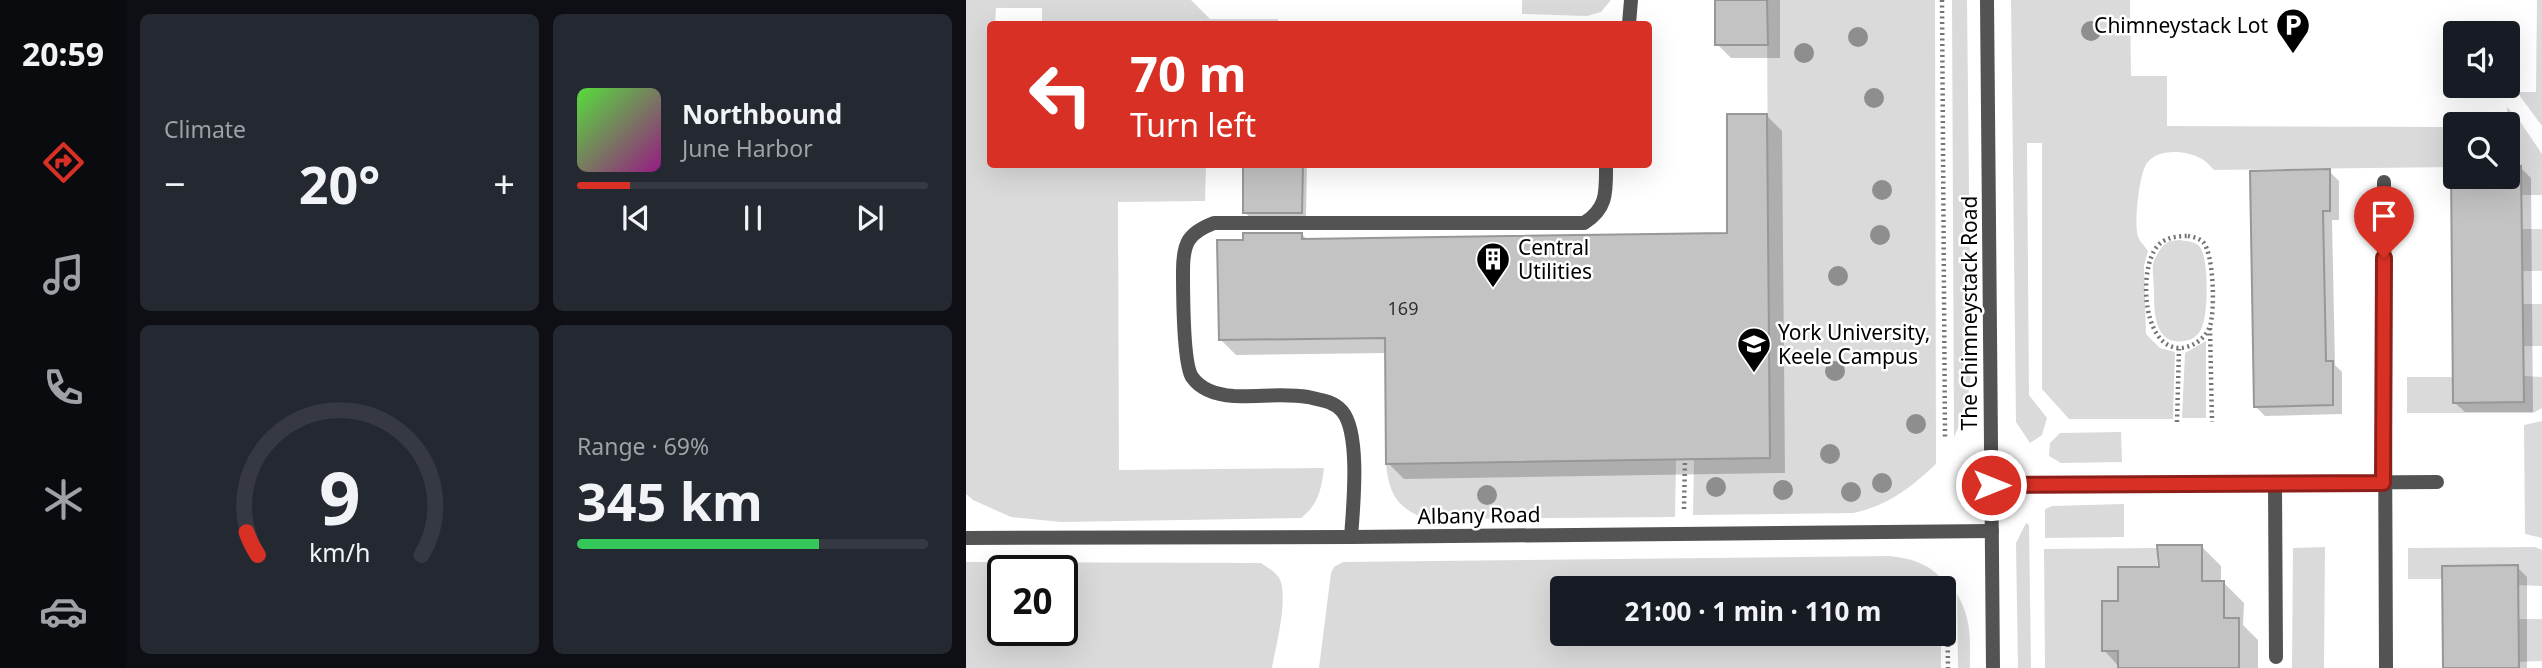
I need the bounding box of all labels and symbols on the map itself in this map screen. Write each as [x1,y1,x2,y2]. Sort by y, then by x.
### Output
parking icon: Chimneystack Lot [2274,6,2312,55]
place label: Chimneystack Lot [2094,11,2268,39]
pin [2354,186,2414,258]
street label: The Chimneystack Road [1955,195,1983,431]
place label: Central Utilities [1518,233,1592,285]
building icon: Central Utilities [1474,240,1512,289]
house number: 169 [1388,296,1418,320]
place label: York University, Keele Campus [1778,318,1930,370]
school or university icon: York University, Keele Campus [1735,325,1773,374]
position arrow [1954,448,2028,522]
street label: Albany Road [1417,500,1541,530]
speed limit sign: 20 [987,555,1078,646]

